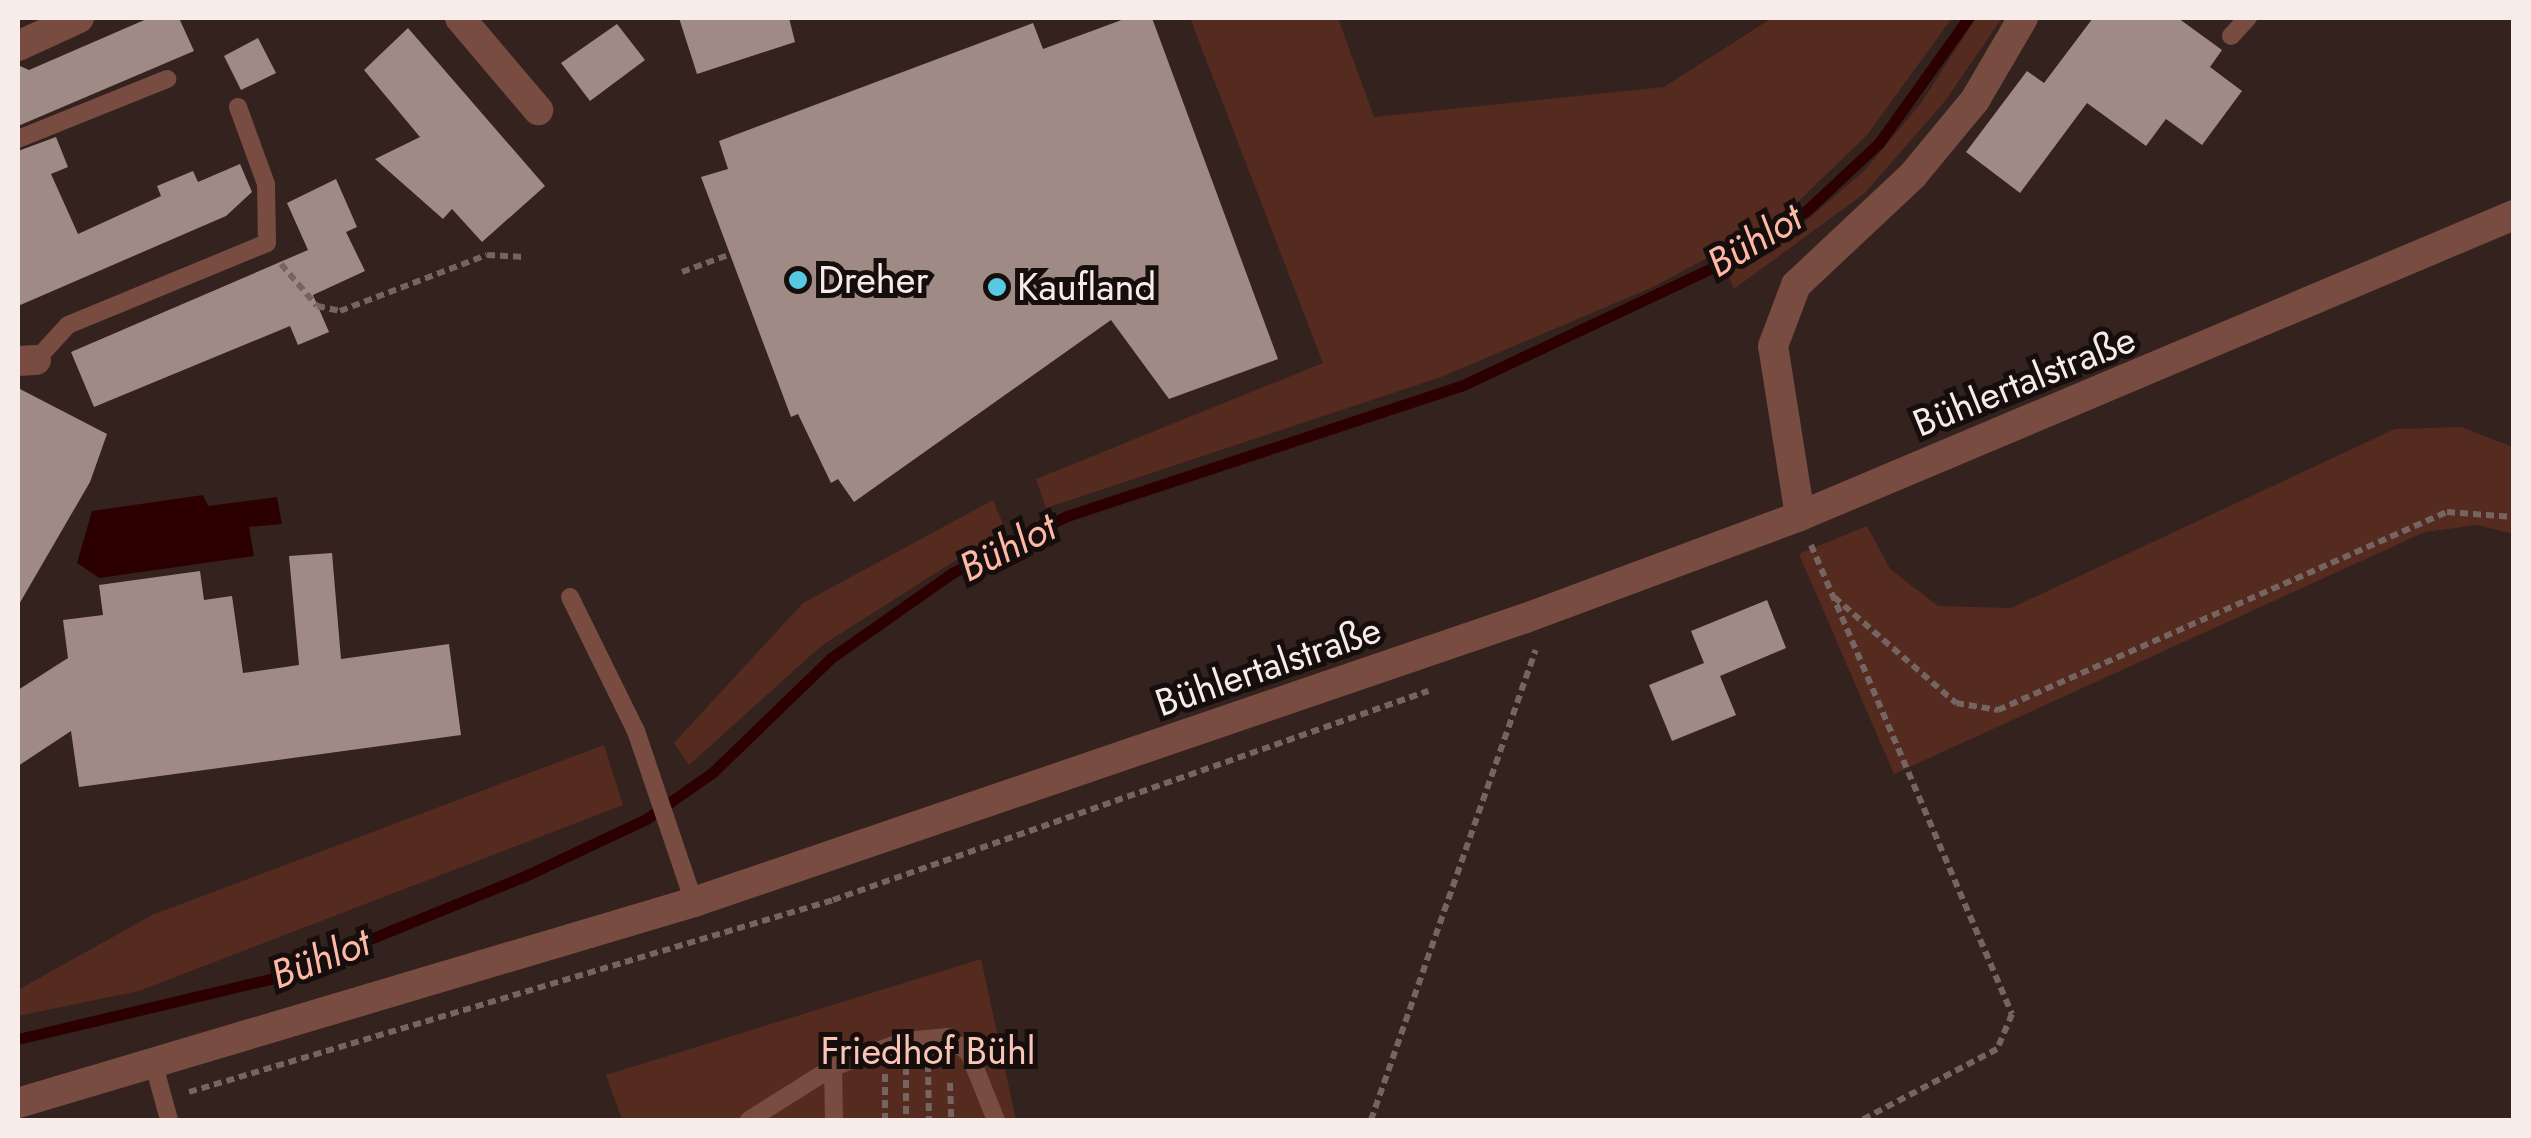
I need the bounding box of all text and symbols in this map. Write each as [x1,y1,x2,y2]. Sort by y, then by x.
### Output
water label: Bühlot [1698,193,1810,287]
place label: Dreher [818,257,928,303]
place label: Kaufland [1017,264,1156,310]
marker: Dreher [787,269,809,291]
marker: Kaufland [986,276,1008,298]
street label: Bühlertalstraße [1906,316,2142,446]
water label: Bühlot [951,502,1063,592]
street label: Bühlertalstraße [1149,606,1387,726]
water label: Bühlot [264,917,376,999]
park label: Friedhof Bühl [820,1028,1036,1074]

